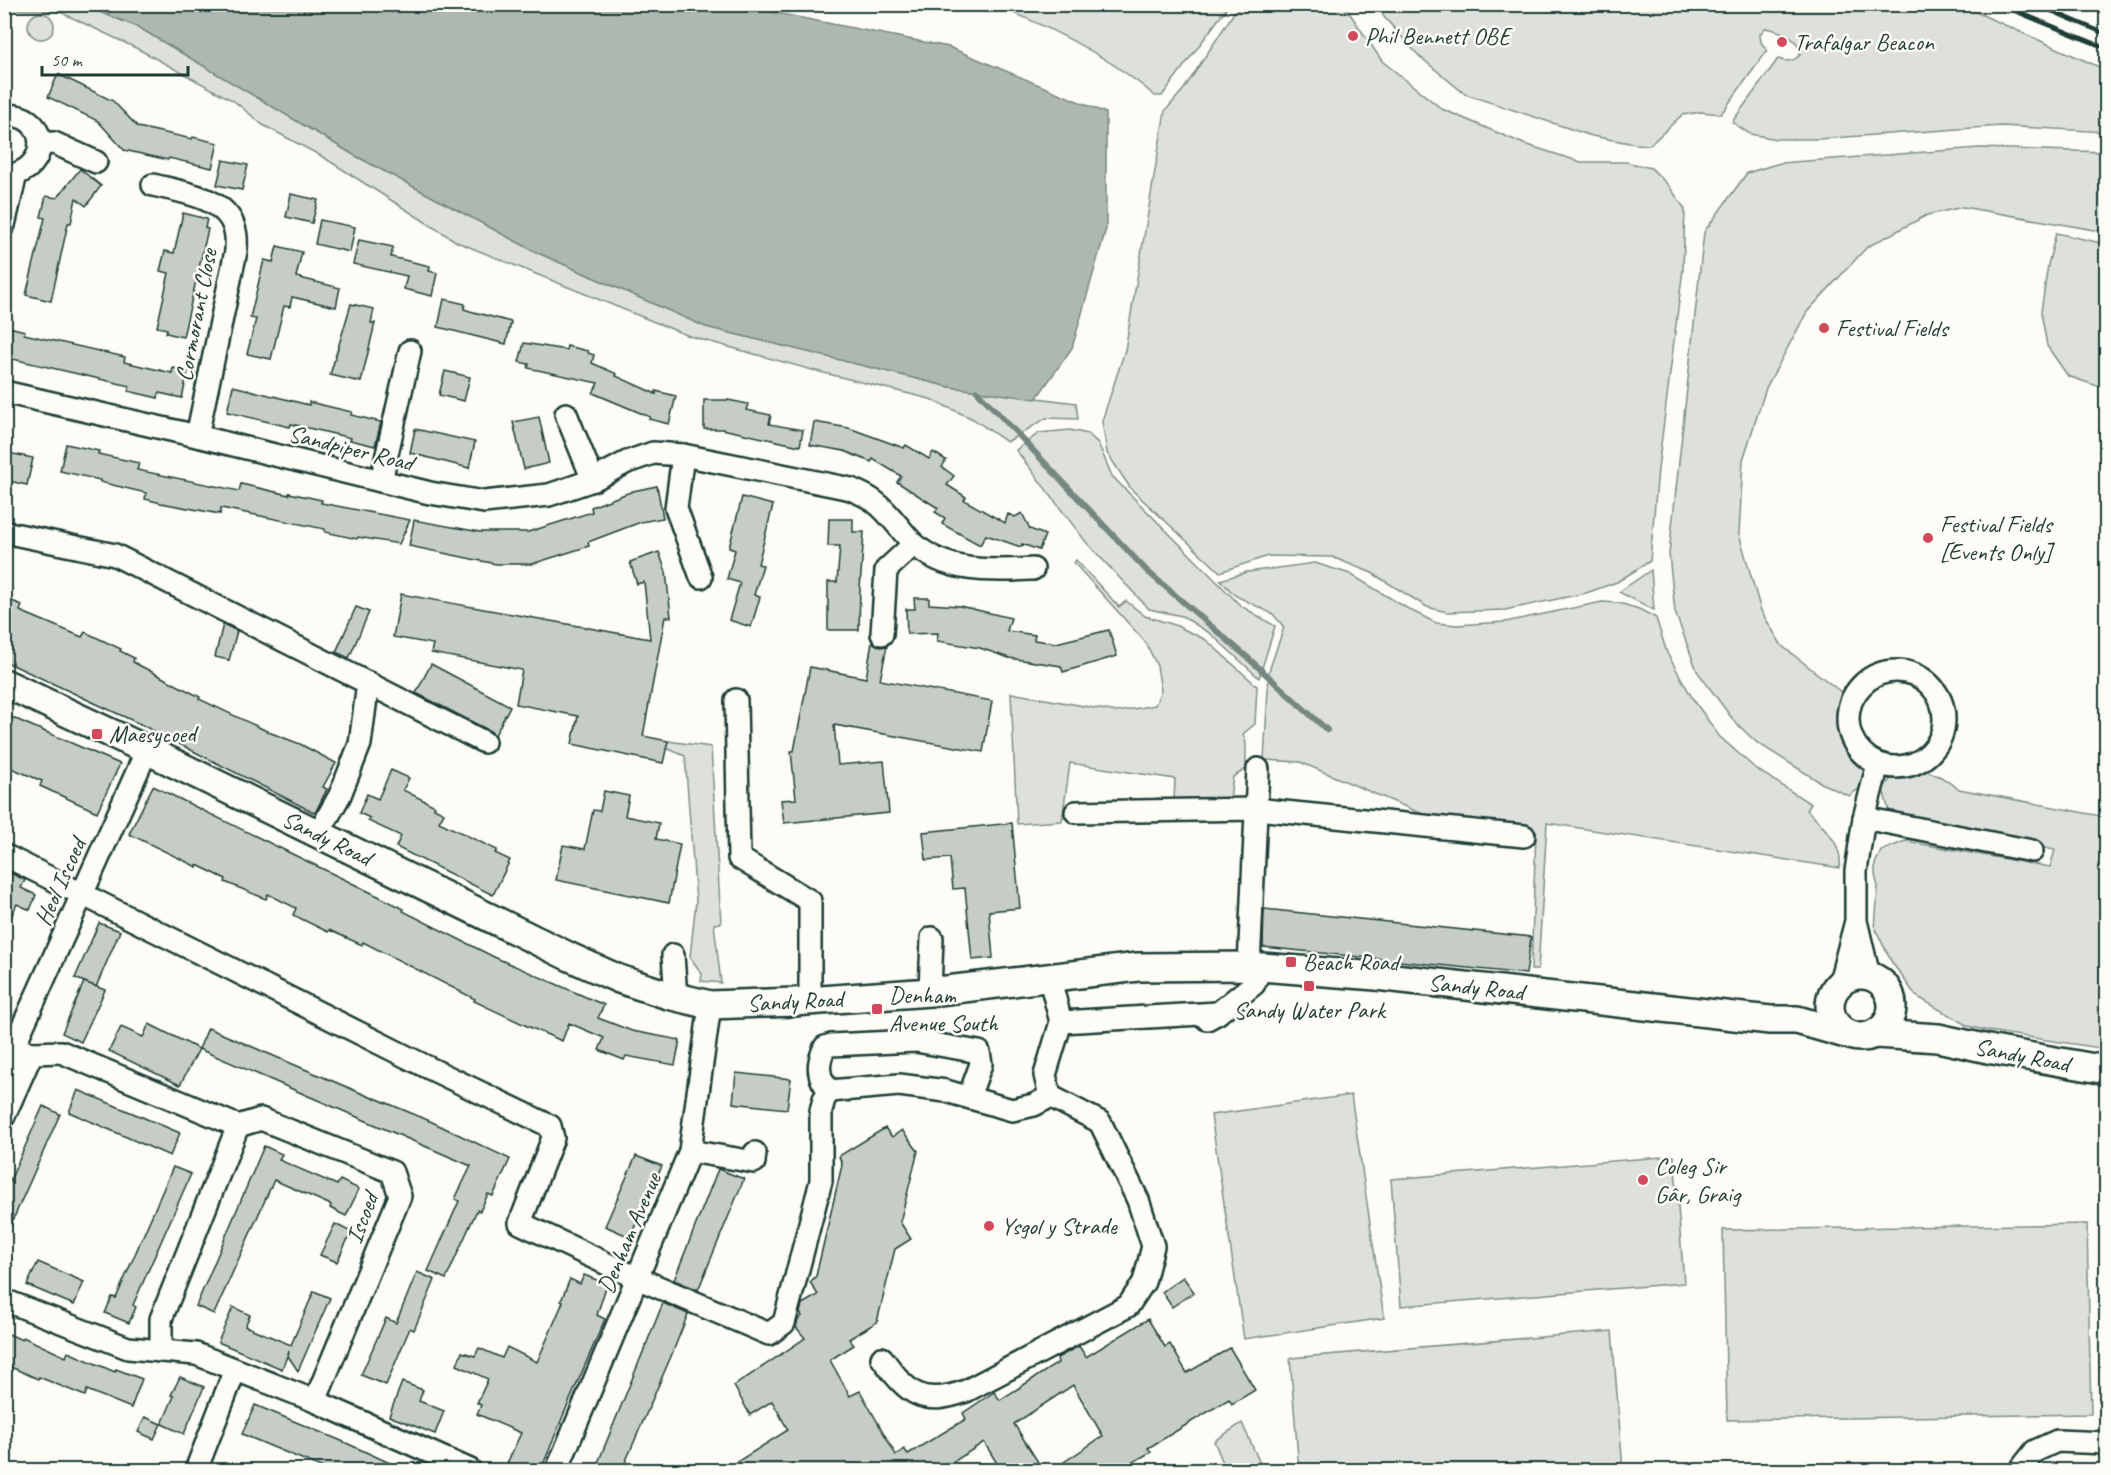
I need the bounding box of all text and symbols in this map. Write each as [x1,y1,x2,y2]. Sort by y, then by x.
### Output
place label: Phil Bennett OBE [1365,21,1513,51]
place label: Trafalgar Beacon [1794,27,1935,57]
marker: Phil Bennett OBE [1346,29,1360,43]
marker: Trafalgar Beacon [1775,35,1789,49]
scale bar [42,39,188,77]
text: 50 m [51,49,84,71]
street label: Cormorant Close [168,244,224,384]
place label: Festival Fields [1836,313,1951,343]
marker: Festival Fields [1817,321,1831,335]
street label: Sandpiper Road [286,418,420,479]
place label: Festival Fields [Events Only] [1940,509,2056,567]
marker: Festival Fields [Events Only] [1921,531,1935,545]
place label: Maesycoed [109,719,199,749]
marker: Maesycoed [90,727,104,741]
street label: Sandy Road [277,804,380,874]
street label: Heol Iscoed [28,831,94,930]
place label: Beach Road [1303,947,1402,977]
marker: Beach Road [1284,955,1298,969]
street label: Sandy Road [1427,967,1529,1007]
marker: Sandy Water Park [1302,979,1316,993]
place label: Denham Avenue South [889,980,999,1038]
street label: Sandy Road [746,983,847,1018]
place label: Sandy Water Park [1233,995,1387,1025]
marker: Denham Avenue South [870,1002,884,1016]
street label: Sandy Road [1972,1031,2075,1080]
place label: Coleg Sir Gâr, Graig [1655,1151,1743,1209]
street label: Denham Avenue [590,1166,669,1298]
marker: Coleg Sir Gâr, Graig [1636,1173,1650,1187]
street label: Iscoed [339,1185,387,1247]
place label: Ysgol y Strade [1001,1211,1119,1241]
marker: Ysgol y Strade [982,1219,996,1233]

